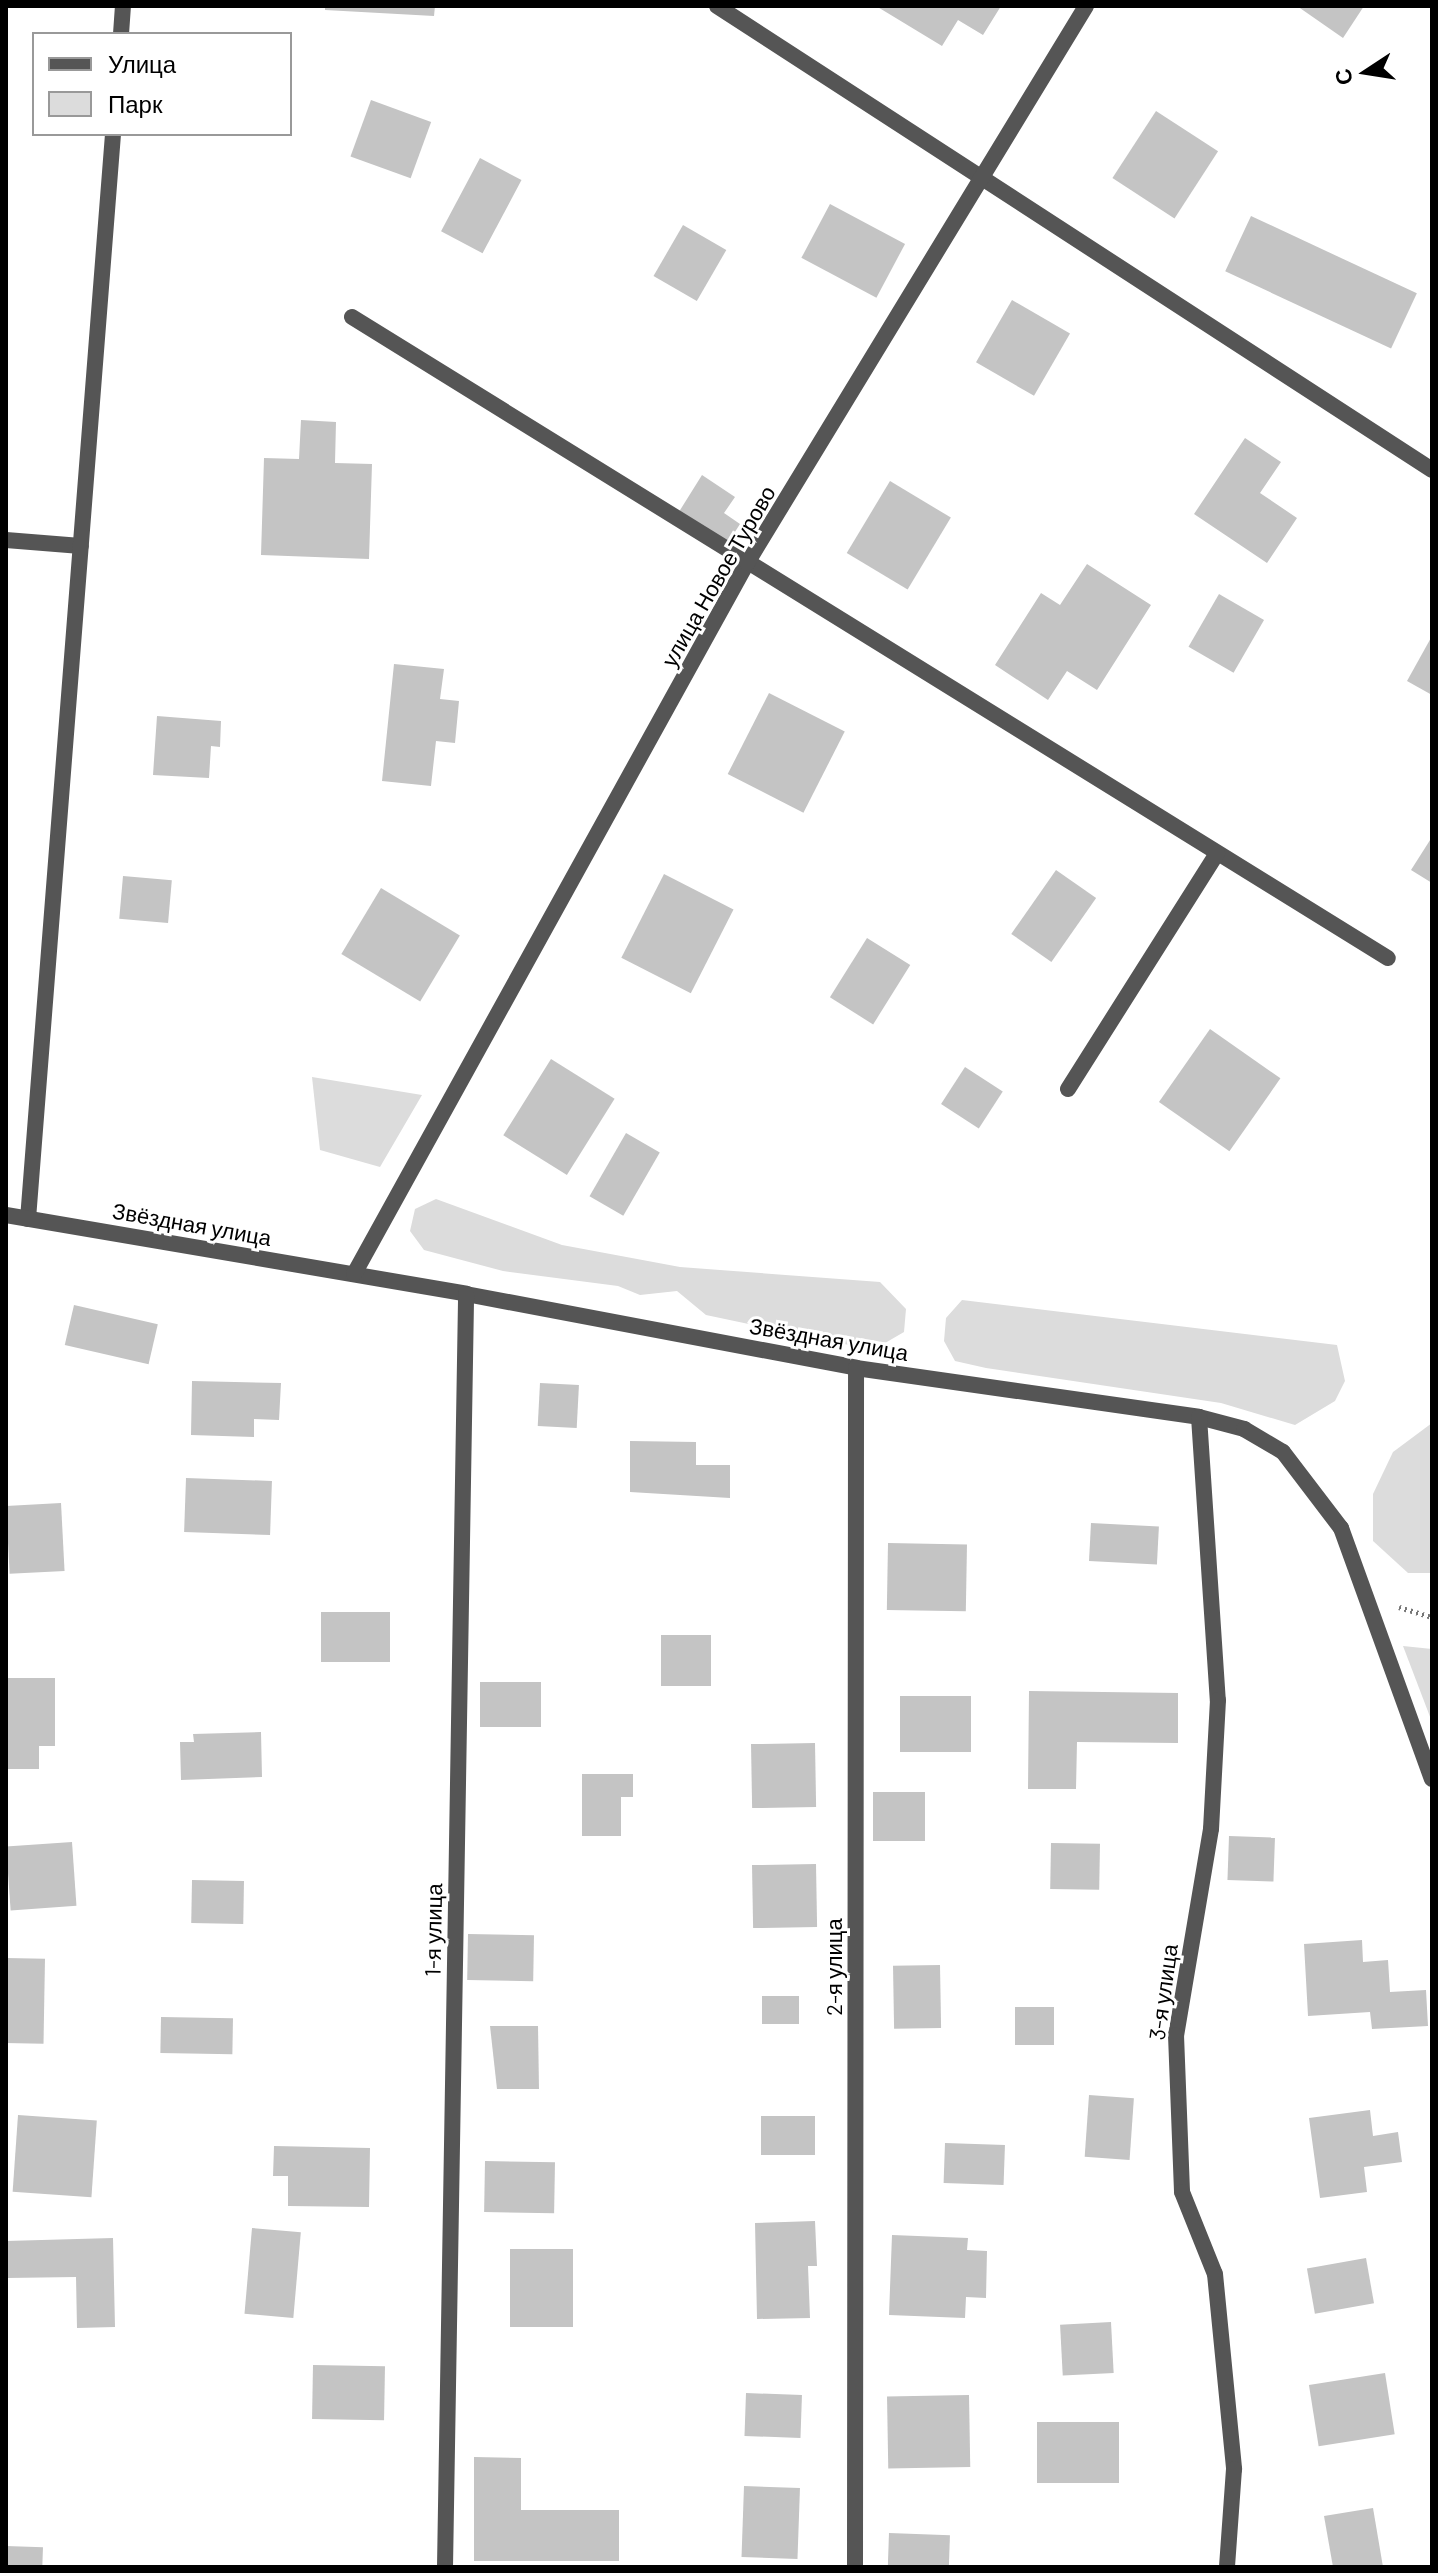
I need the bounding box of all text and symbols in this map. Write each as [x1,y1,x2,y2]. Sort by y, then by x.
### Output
legend [32,32,292,136]
north arrow [1326,32,1406,112]
text: Улица [108,49,176,78]
text: С [1328,67,1357,87]
text: Парк [108,89,162,118]
street label: улица Новое Турово [655,481,781,671]
street label: Звёздная улица [111,1197,273,1251]
street label: Звёздная улица [748,1312,910,1366]
street label: 1-я улица [419,1883,447,1977]
street label: 2-я улица [821,1918,847,2016]
street label: 3-я улица [1143,1942,1183,2042]

